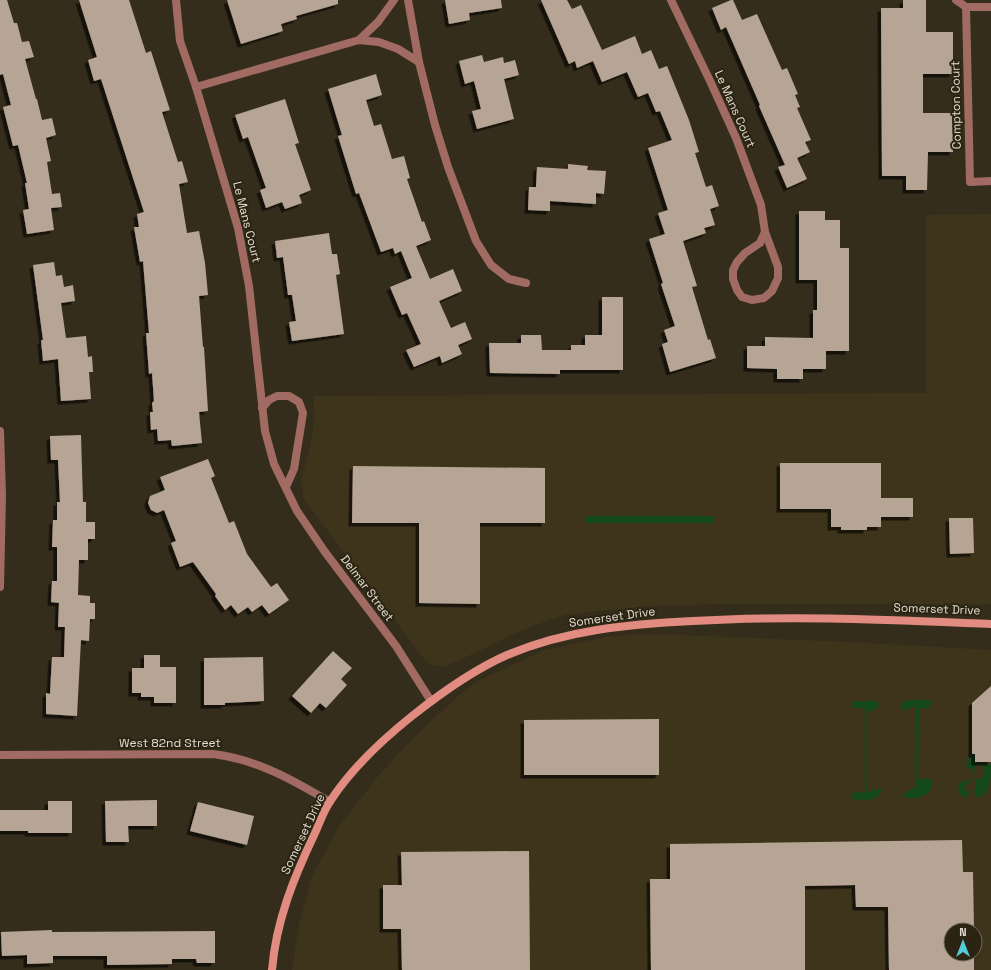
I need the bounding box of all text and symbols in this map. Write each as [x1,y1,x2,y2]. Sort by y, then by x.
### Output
street label: Compton Court [947,61,965,149]
street label: Le Mans Court [711,68,759,150]
street label: Le Mans Court [229,180,265,264]
street label: Delmar Street [337,551,397,625]
street label: Somerset Drive [893,599,981,619]
street label: Somerset Drive [568,603,656,631]
street label: West 82nd Street [119,735,221,751]
street label: Somerset Drive [277,791,329,877]
north arrow [943,922,983,962]
text: N [959,925,967,939]

